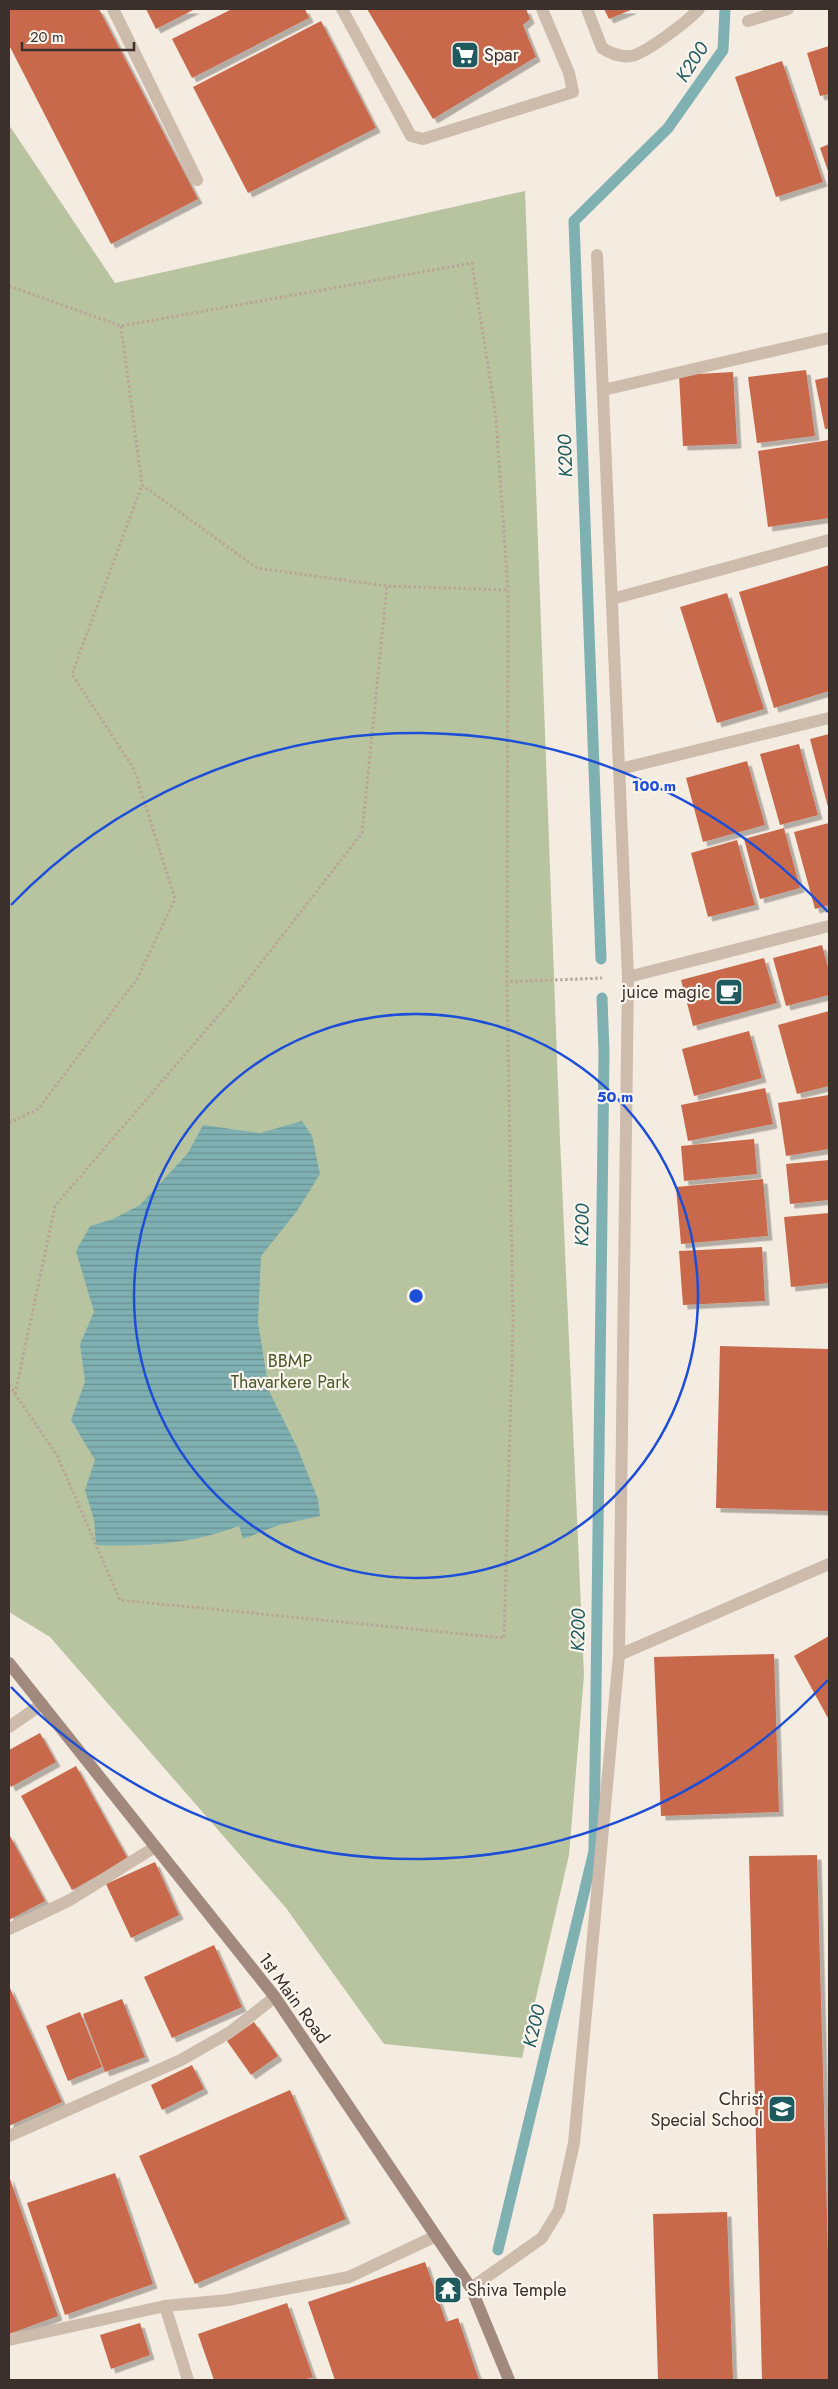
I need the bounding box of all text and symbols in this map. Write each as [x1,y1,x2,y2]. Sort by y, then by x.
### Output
scale bar [22,20,135,52]
text: 20 m [30,26,64,48]
water label: K200 [669,36,716,87]
supermarket icon: Spar [450,40,480,70]
place label: Spar [484,42,520,68]
water label: K200 [551,433,579,478]
text: 100 m [632,775,676,797]
cafe icon: juice magic [714,977,744,1007]
place label: juice magic [620,979,710,1005]
text: 50 m [597,1086,633,1108]
water label: K200 [568,1202,596,1247]
centre of rings [407,1287,425,1305]
park label: BBMP Thavarkere Park [231,1348,349,1395]
water label: K200 [564,1607,592,1652]
street label: 1st Main Road [252,1947,336,2049]
water label: K200 [516,2001,552,2050]
place label: Christ Special School [650,2086,764,2133]
school or university icon: Christ Special School [767,2094,797,2124]
temple icon: Shiva Temple [433,2275,463,2305]
place label: Shiva Temple [467,2277,567,2303]

